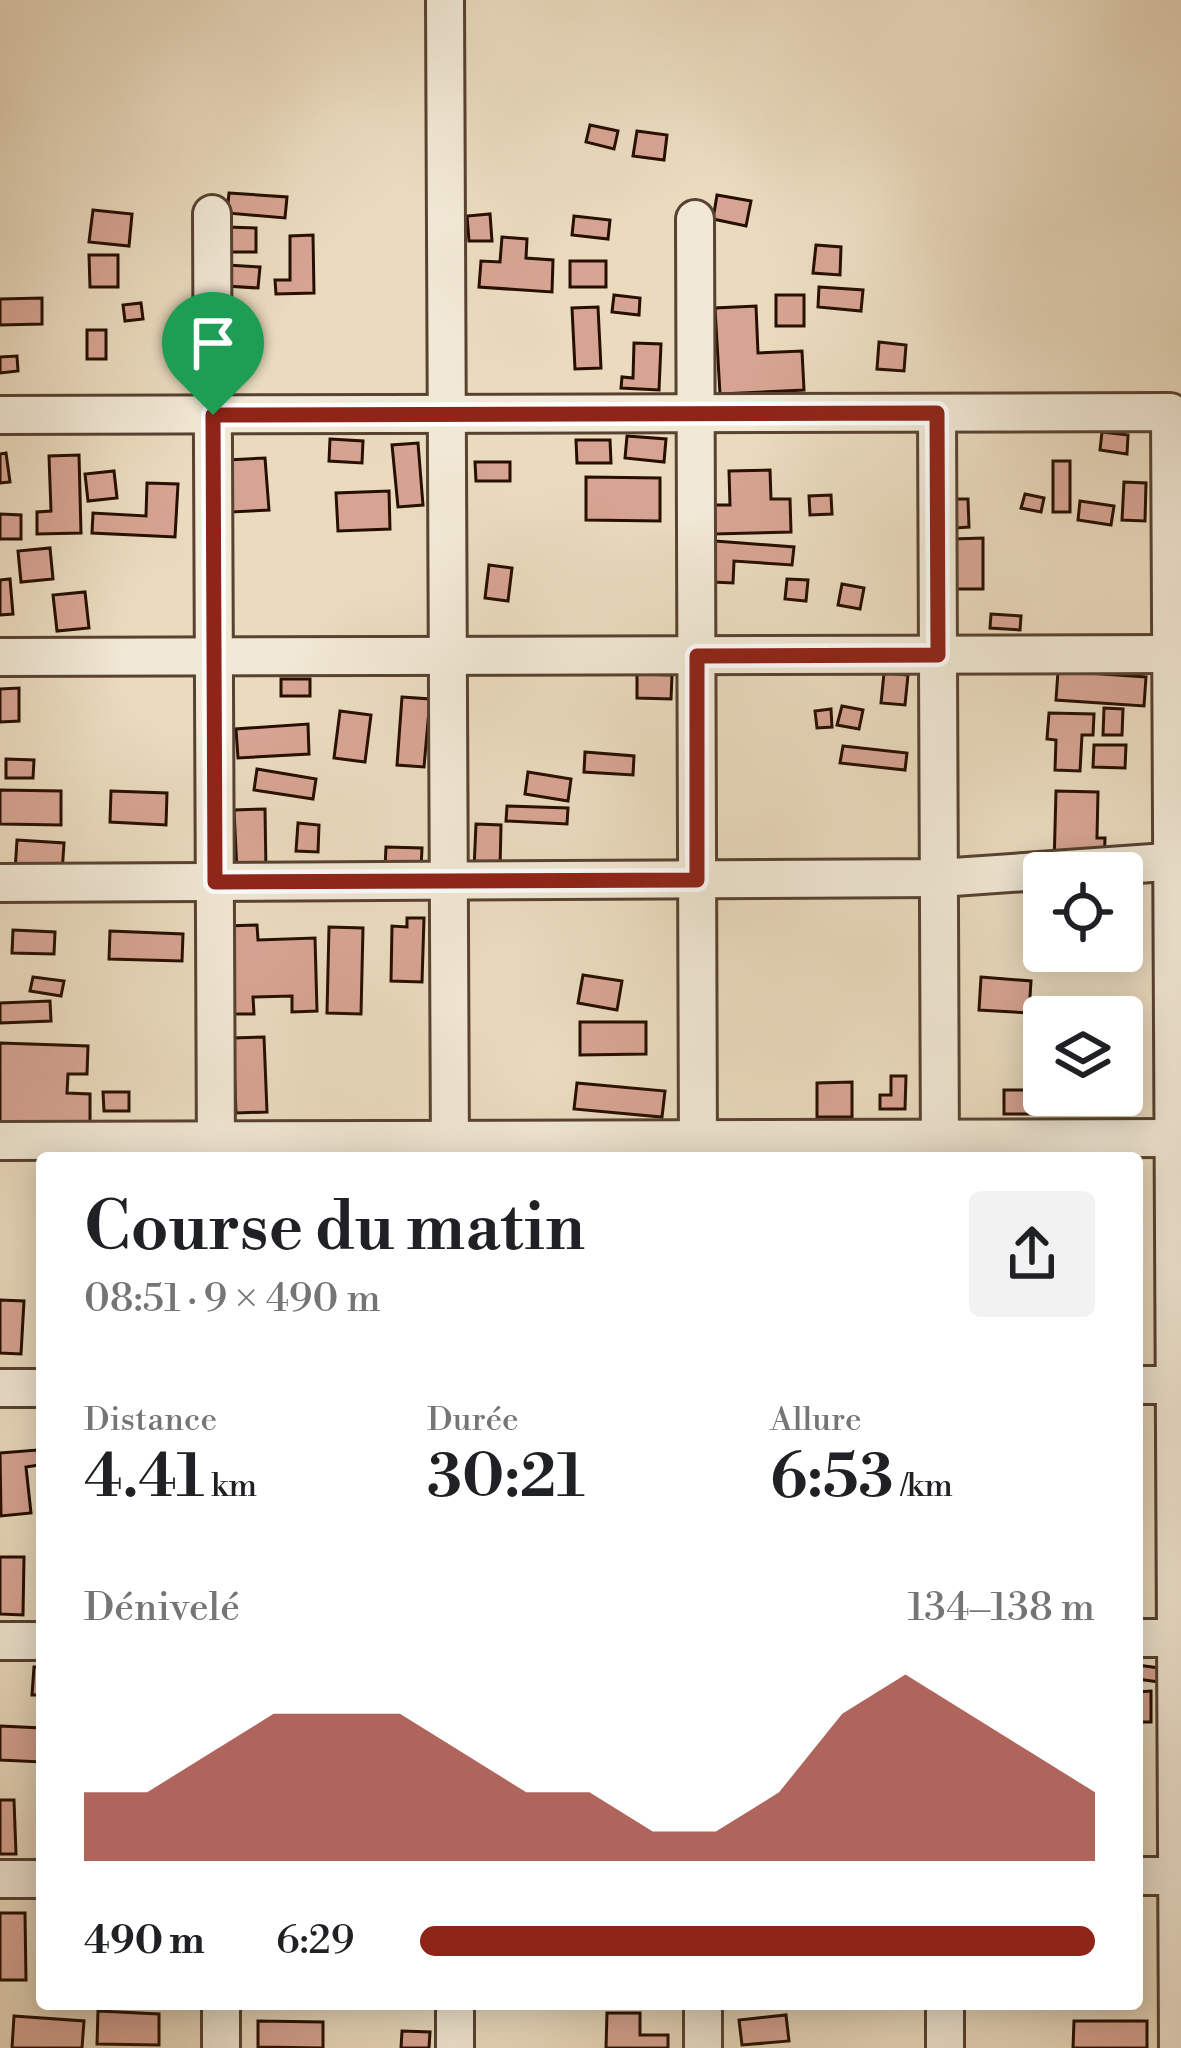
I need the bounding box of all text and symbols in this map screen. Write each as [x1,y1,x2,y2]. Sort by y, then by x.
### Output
pin [162,292,264,415]
icon: arrive [180,310,246,376]
map controls [1023,852,1143,1116]
button: locate [1023,852,1143,972]
button: layers [1023,996,1143,1116]
text: Course du matin [84,1188,585,1271]
button: share [969,1191,1095,1317]
text: 08:51 · 9 × 490 m [84,1275,381,1324]
text: Distance [84,1400,217,1441]
text: Durée [427,1400,519,1441]
text: Allure [770,1400,862,1441]
text: 4.41 [84,1441,204,1516]
text: 30:21 [427,1441,585,1516]
text: 6:53 [770,1441,894,1516]
text: km [204,1466,257,1507]
text: /km [894,1466,953,1507]
text: Dénivelé [84,1584,240,1633]
text: 134–138 m [907,1584,1095,1633]
text: 490 m [84,1917,205,1966]
text: 6:29 [276,1917,354,1966]

